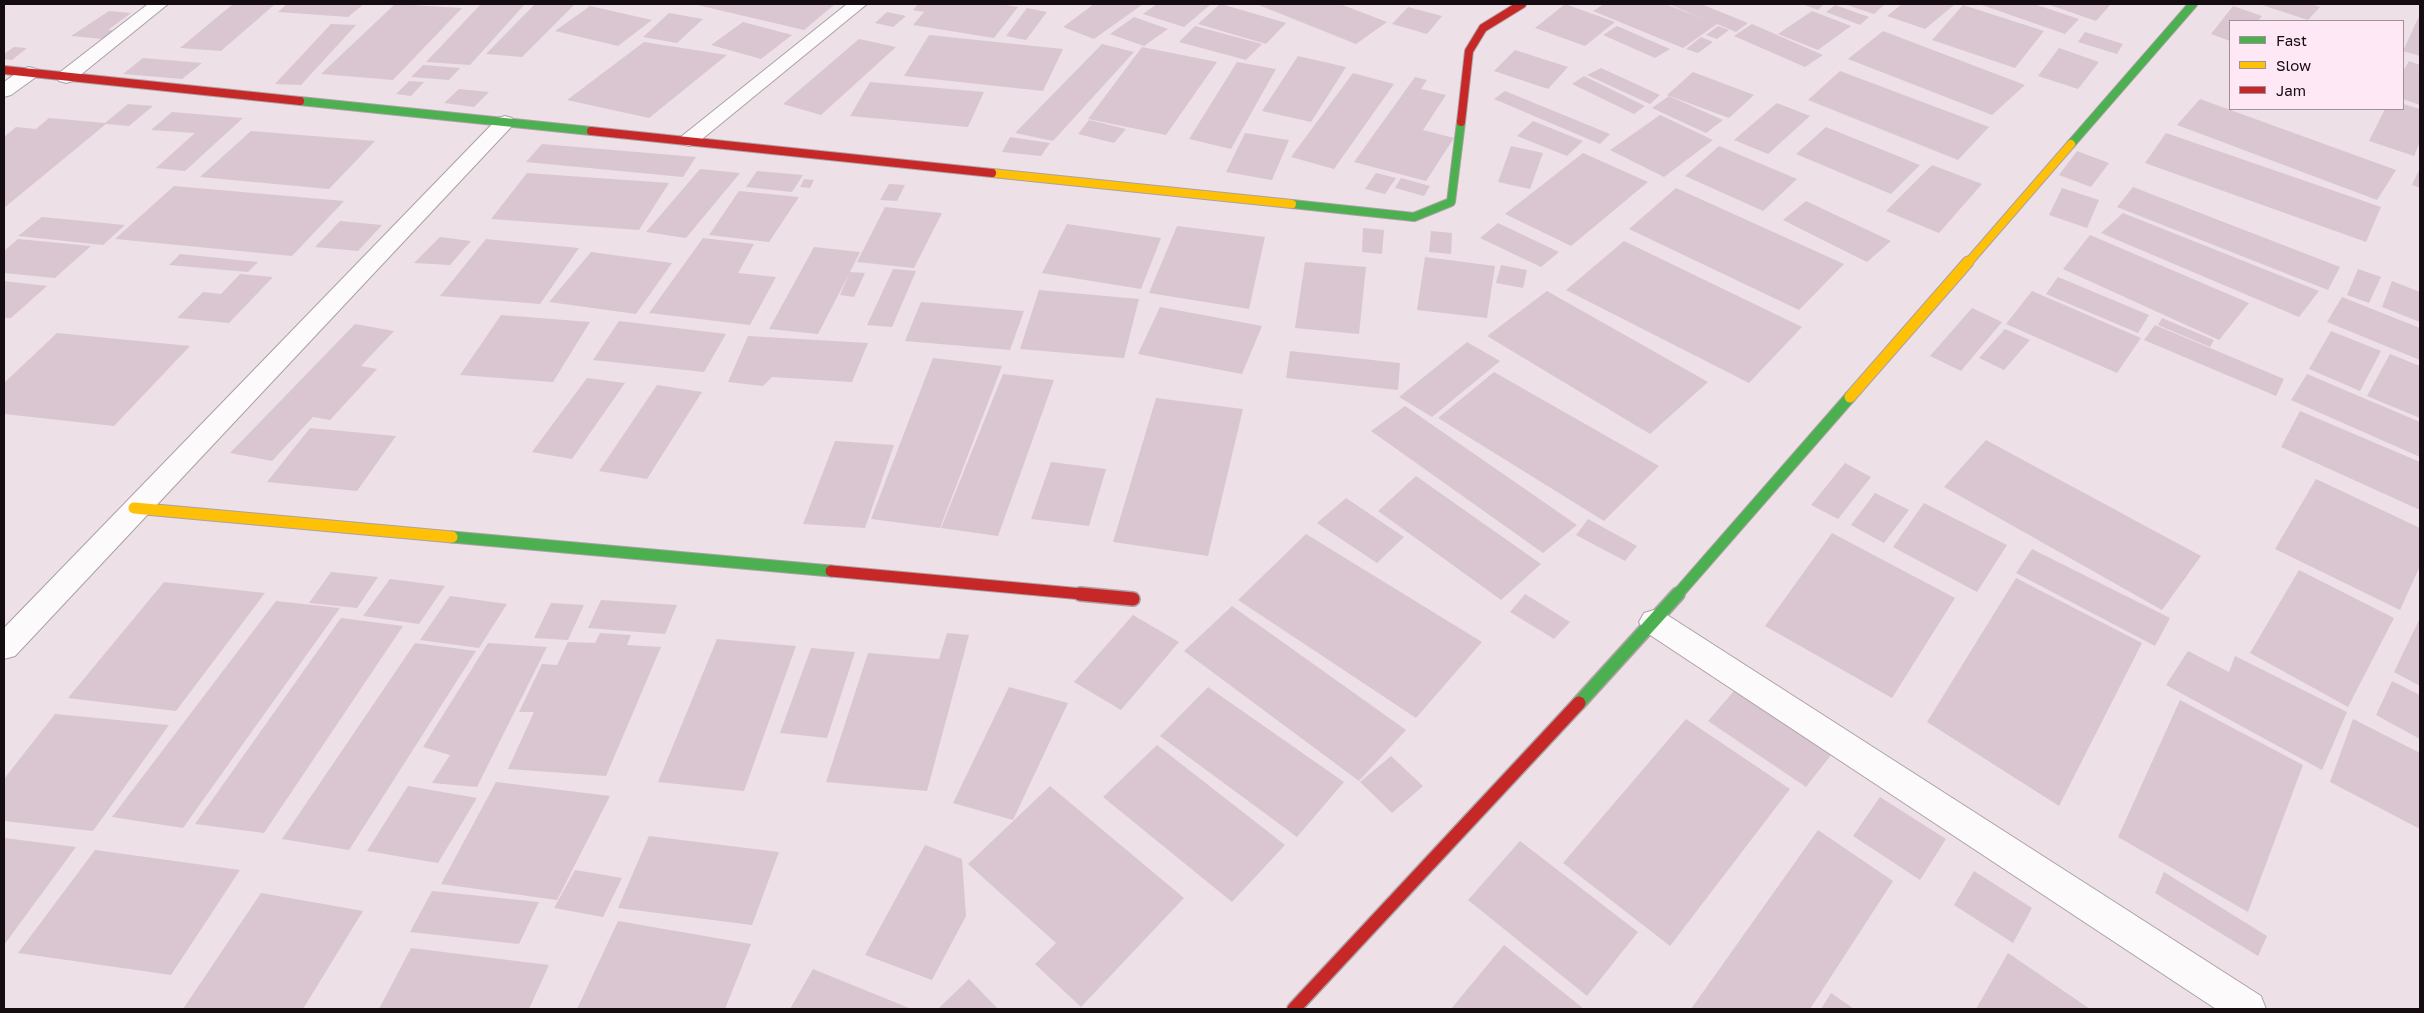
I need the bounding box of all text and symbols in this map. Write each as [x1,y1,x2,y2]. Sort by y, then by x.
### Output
legend [2229,20,2404,110]
text: Fast [2276,31,2307,49]
text: Slow [2276,56,2311,74]
text: Jam [2276,81,2306,99]

